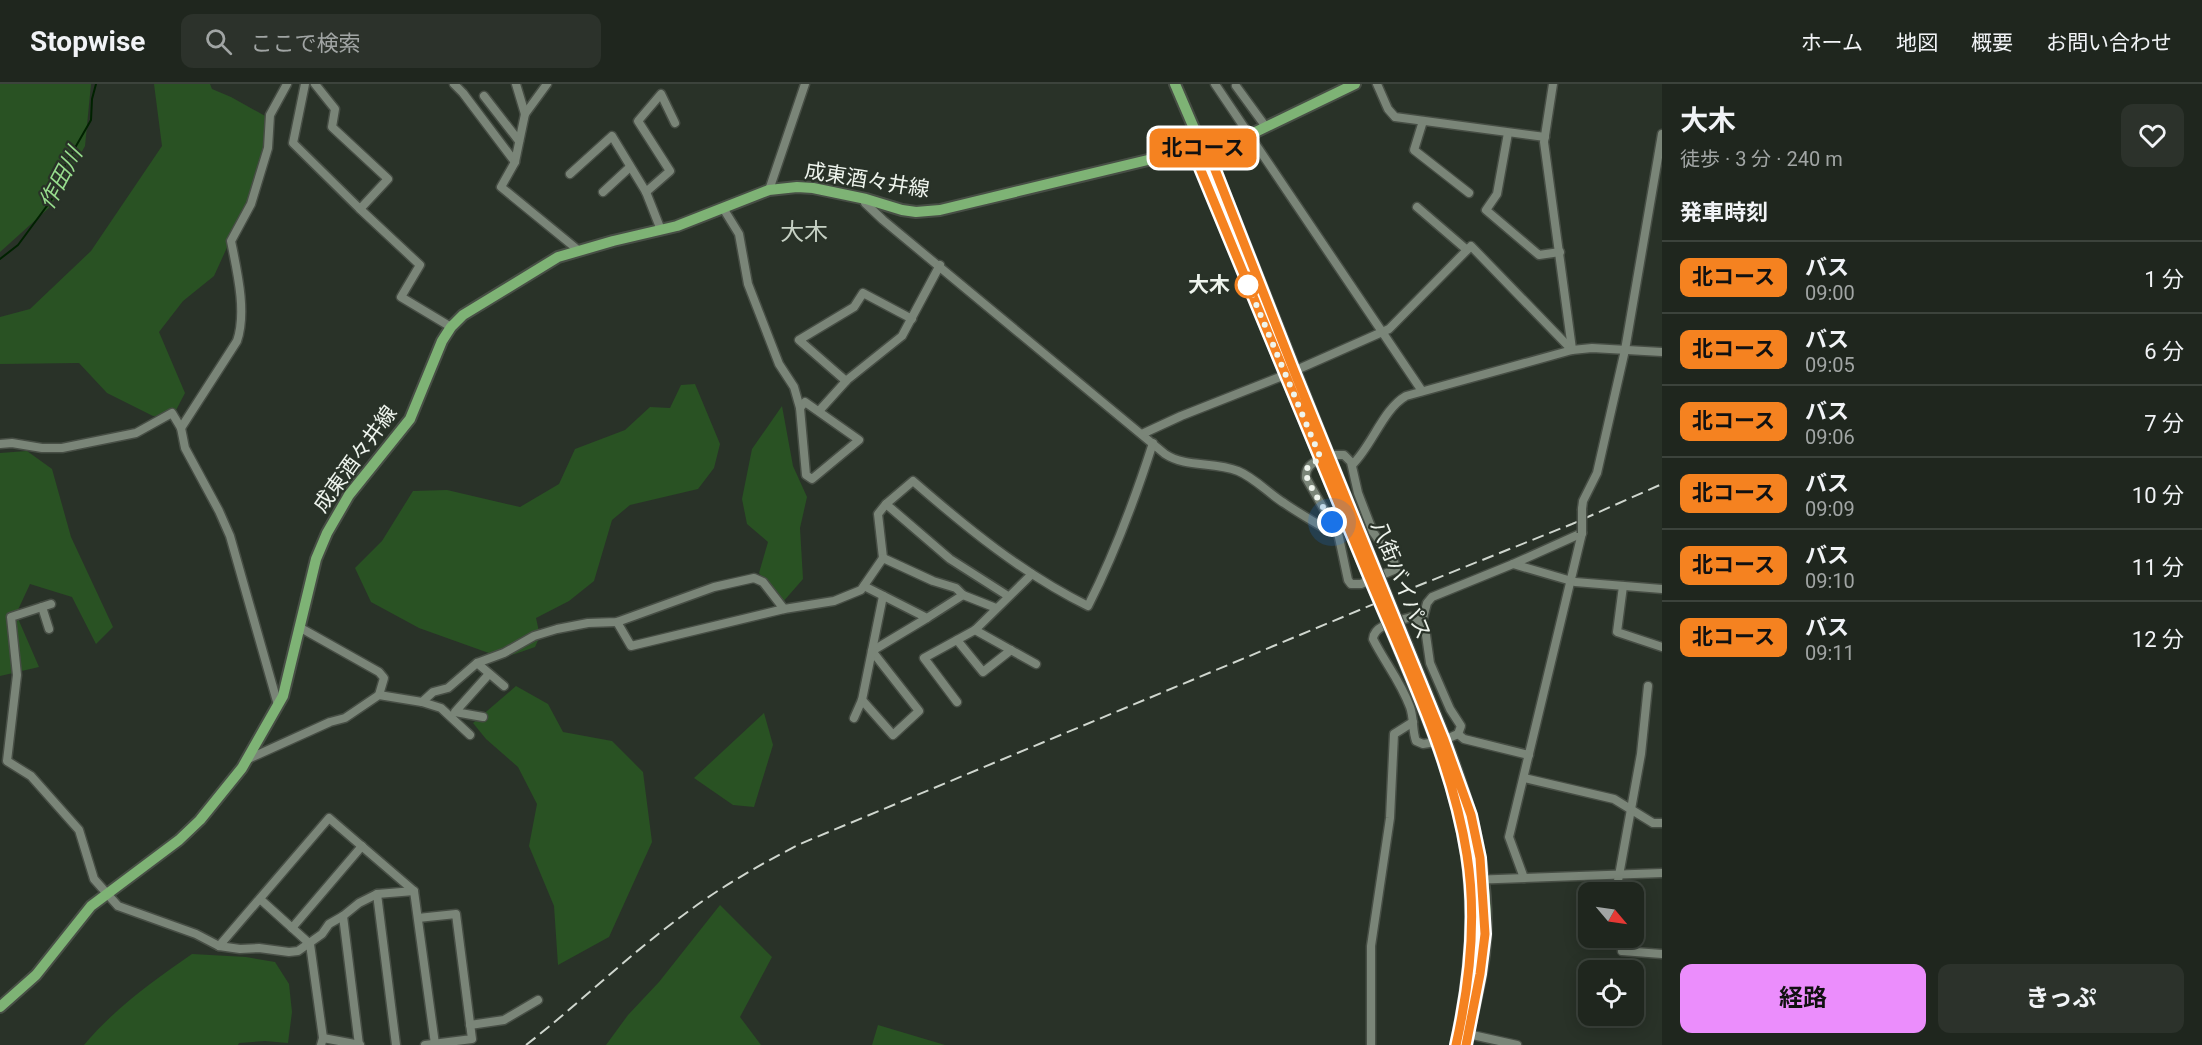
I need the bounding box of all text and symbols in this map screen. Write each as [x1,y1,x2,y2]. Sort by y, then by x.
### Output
search box [181,14,601,68]
text: Stopwise [30,25,145,58]
icon: search [202,25,235,58]
text: ここで検索 [250,31,360,56]
text: ホーム [1801,31,1863,55]
text: 地図 [1896,31,1938,55]
text: 概要 [1971,31,2013,55]
text: お問い合わせ [2046,31,2172,55]
text: 大木 [1680,104,1736,137]
button: heart [2121,104,2184,167]
line badge: 北コース [1161,128,1245,168]
text: 北コース [1162,136,1244,160]
water label: 作田川 [34,141,88,213]
text: 徒歩 · 3 分 · 240 m [1680,147,1843,171]
street label: 成東酒々井線 [803,158,931,202]
text: 発車時刻 [1680,200,1768,225]
district label: 大木 [780,218,828,246]
text: バス [1805,255,1849,280]
text: 北コース [1692,265,1775,289]
text: 1 分 [2144,267,2184,292]
marker: 大木 [1235,272,1261,298]
place label: 大木 [1188,273,1230,297]
text: 09:00 [1805,281,1855,305]
text: バス [1805,327,1849,352]
text: 北コース [1692,337,1775,361]
text: 6 分 [2144,339,2184,364]
text: 09:05 [1805,353,1855,377]
text: バス [1805,399,1849,424]
street label: 成東酒々井線 [308,401,402,517]
text: 北コース [1692,409,1775,433]
text: 7 分 [2144,411,2184,436]
text: 09:06 [1805,425,1855,449]
text: バス [1805,471,1849,496]
text: 北コース [1692,481,1775,505]
text: 10 分 [2132,483,2184,508]
text: 09:09 [1805,497,1855,521]
your location [1317,507,1347,537]
street label: 八街バイパス [1366,517,1436,643]
text: バス [1805,543,1849,568]
text: 北コース [1692,553,1775,577]
text: 11 分 [2132,555,2184,580]
text: 09:10 [1805,569,1855,593]
text: バス [1805,615,1849,640]
text: 北コース [1692,625,1775,649]
text: 12 分 [2132,627,2184,652]
text: 09:11 [1805,641,1855,665]
north arrow [1578,882,1644,948]
map controls [1578,882,1644,1026]
button: locate [1578,960,1644,1026]
button: 経路 [1680,964,1926,1033]
button: きっぷ [1938,964,2184,1033]

